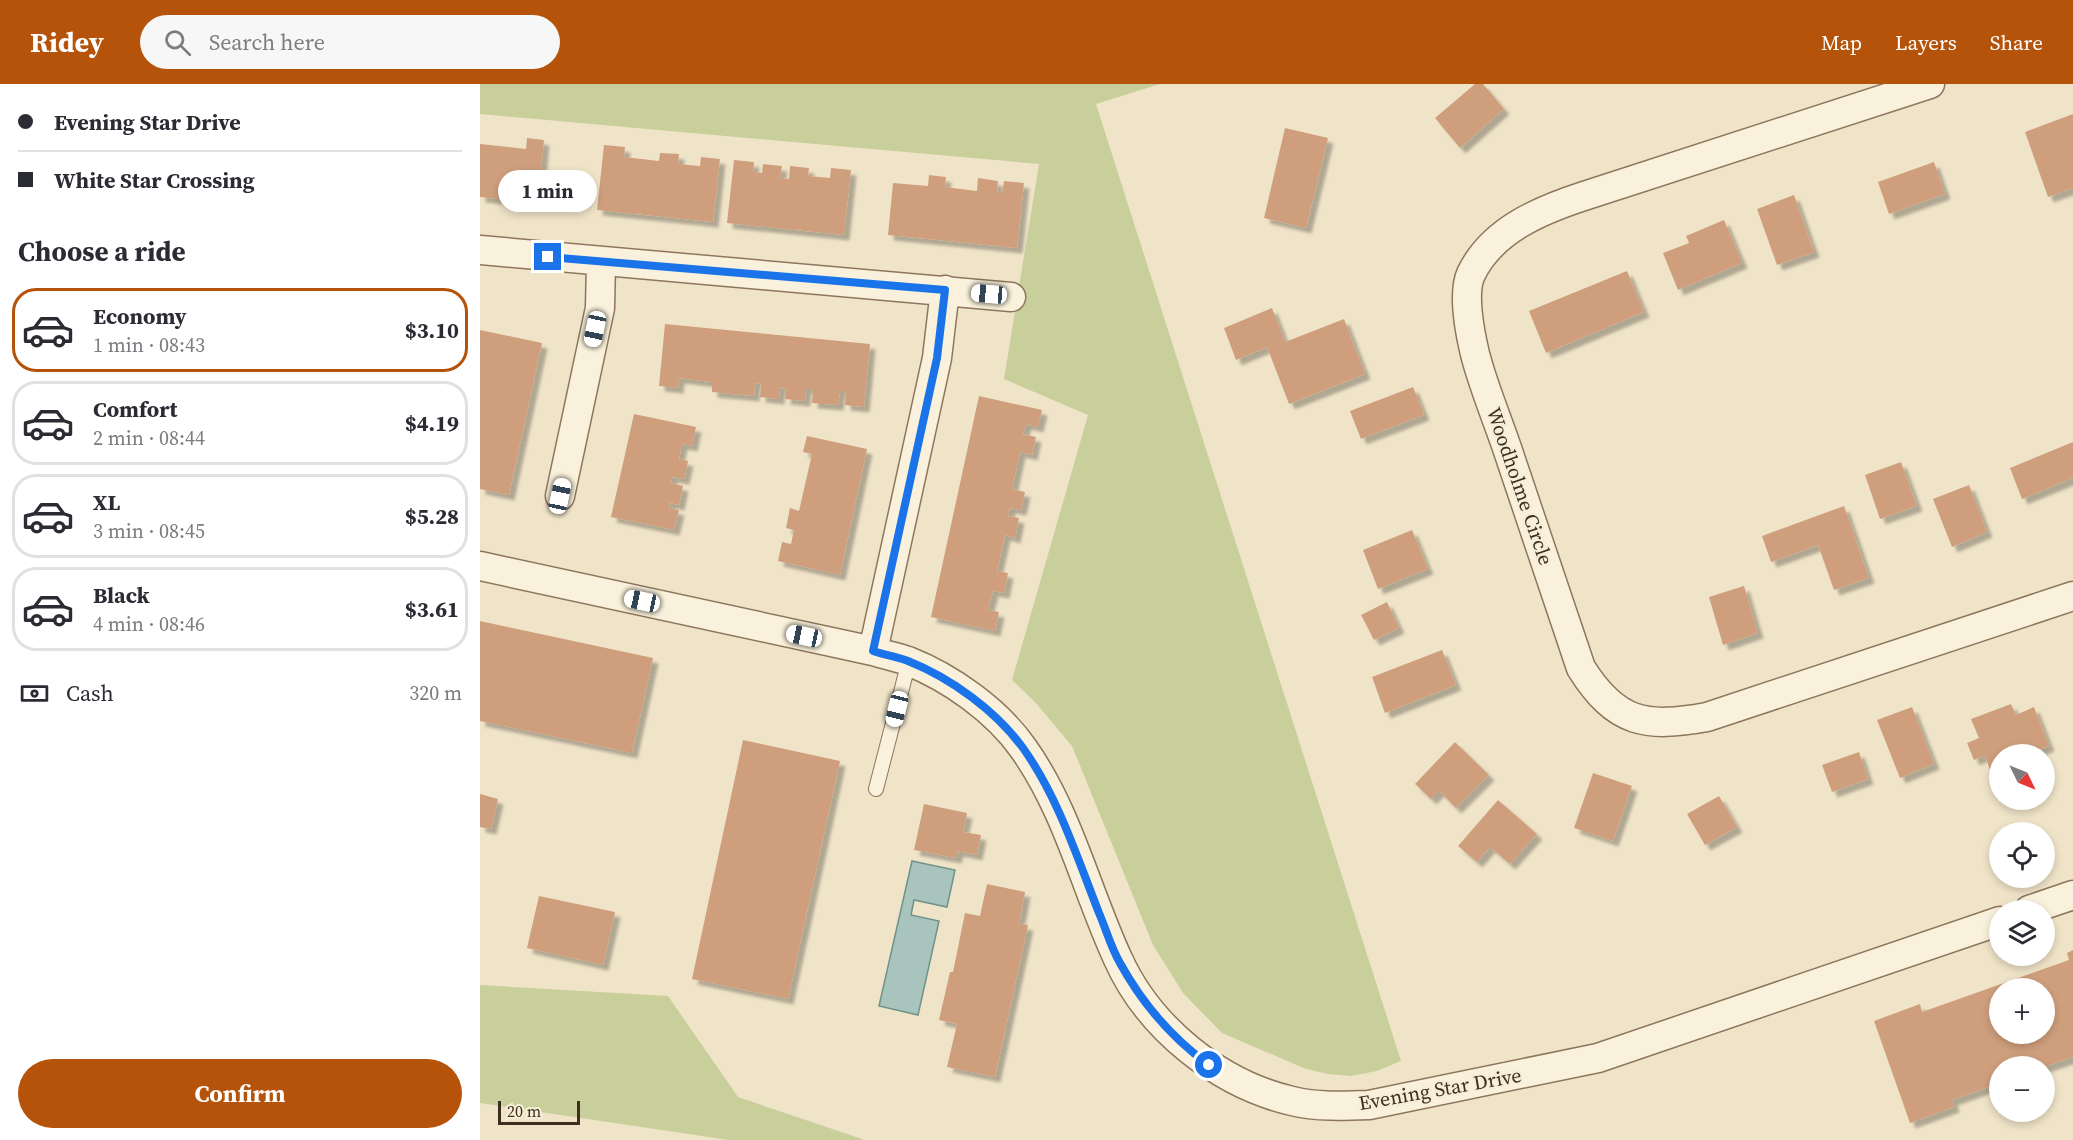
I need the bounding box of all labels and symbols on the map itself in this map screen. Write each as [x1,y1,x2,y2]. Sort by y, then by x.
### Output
callout: 1 min [499,170,598,212]
route end [534,243,561,270]
car [970,283,1008,305]
car [582,310,608,348]
street label: Woodholme Circle [1480,403,1560,569]
car [547,477,573,515]
car [623,588,661,614]
car [785,623,823,649]
car [884,689,910,729]
north arrow [1989,744,2055,810]
route start [1195,1051,1222,1078]
street label: Evening Star Drive [1356,1061,1524,1117]
scale bar [498,1098,580,1126]

